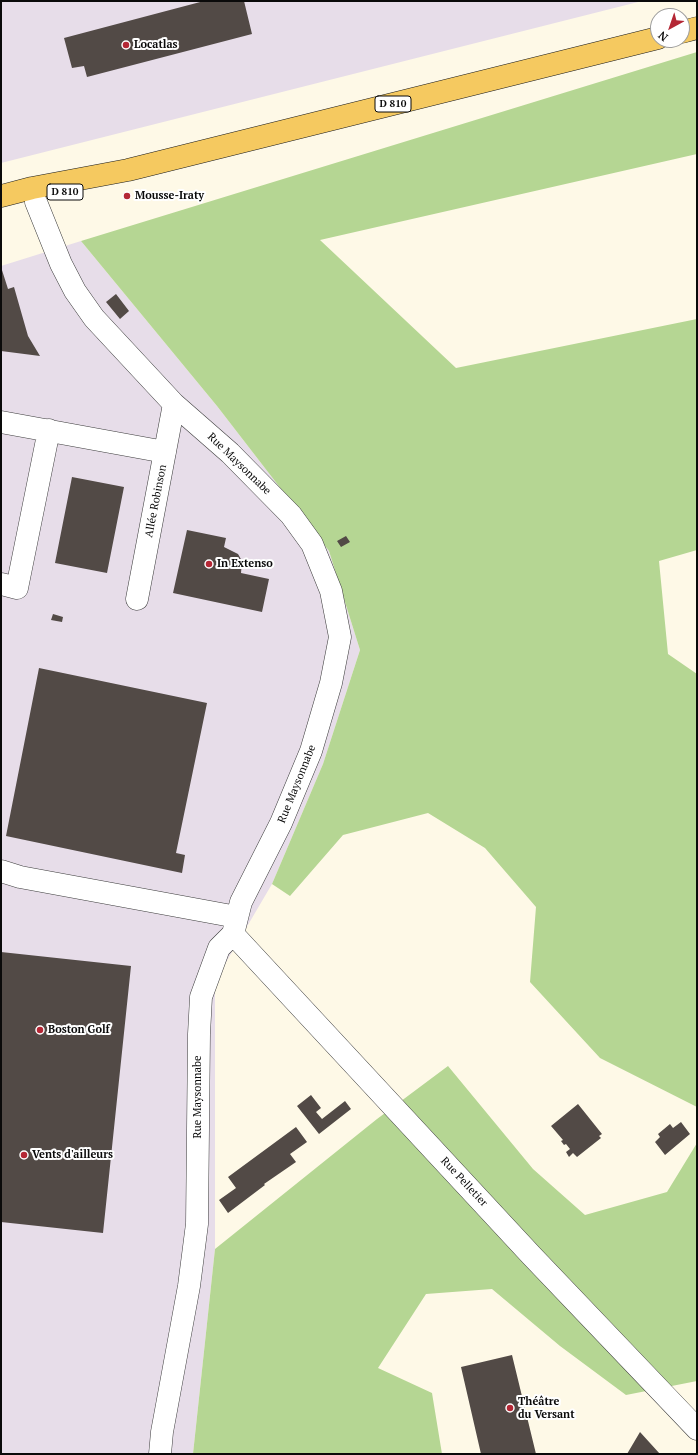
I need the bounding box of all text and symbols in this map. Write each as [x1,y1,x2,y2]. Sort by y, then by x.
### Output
north arrow [650,8,690,48]
text: N [655,28,671,44]
place label: Locatlas [134,38,178,52]
marker: Locatlas [121,40,131,50]
road number: D 810 [375,96,411,112]
road number: D 810 [47,184,83,200]
place label: Mousse-Iraty [135,189,204,203]
marker: Mousse-Iraty [122,191,132,201]
street label: Rue Maysonnabe [205,430,273,498]
street label: Allée Robinson [142,463,170,539]
place label: In Extenso [217,557,273,571]
marker: In Extenso [204,559,214,569]
street label: Rue Maysonnabe [275,743,319,825]
place label: Boston Golf [48,1023,110,1037]
marker: Boston Golf [35,1025,45,1035]
street label: Rue Maysonnabe [191,1055,205,1139]
place label: Vents d'ailleurs [32,1148,113,1162]
marker: Vents d'ailleurs [19,1150,29,1160]
street label: Rue Pelletier [438,1155,490,1209]
place label: Théâtre du Versant [518,1395,575,1421]
marker: Théâtre du Versant [505,1403,515,1413]

